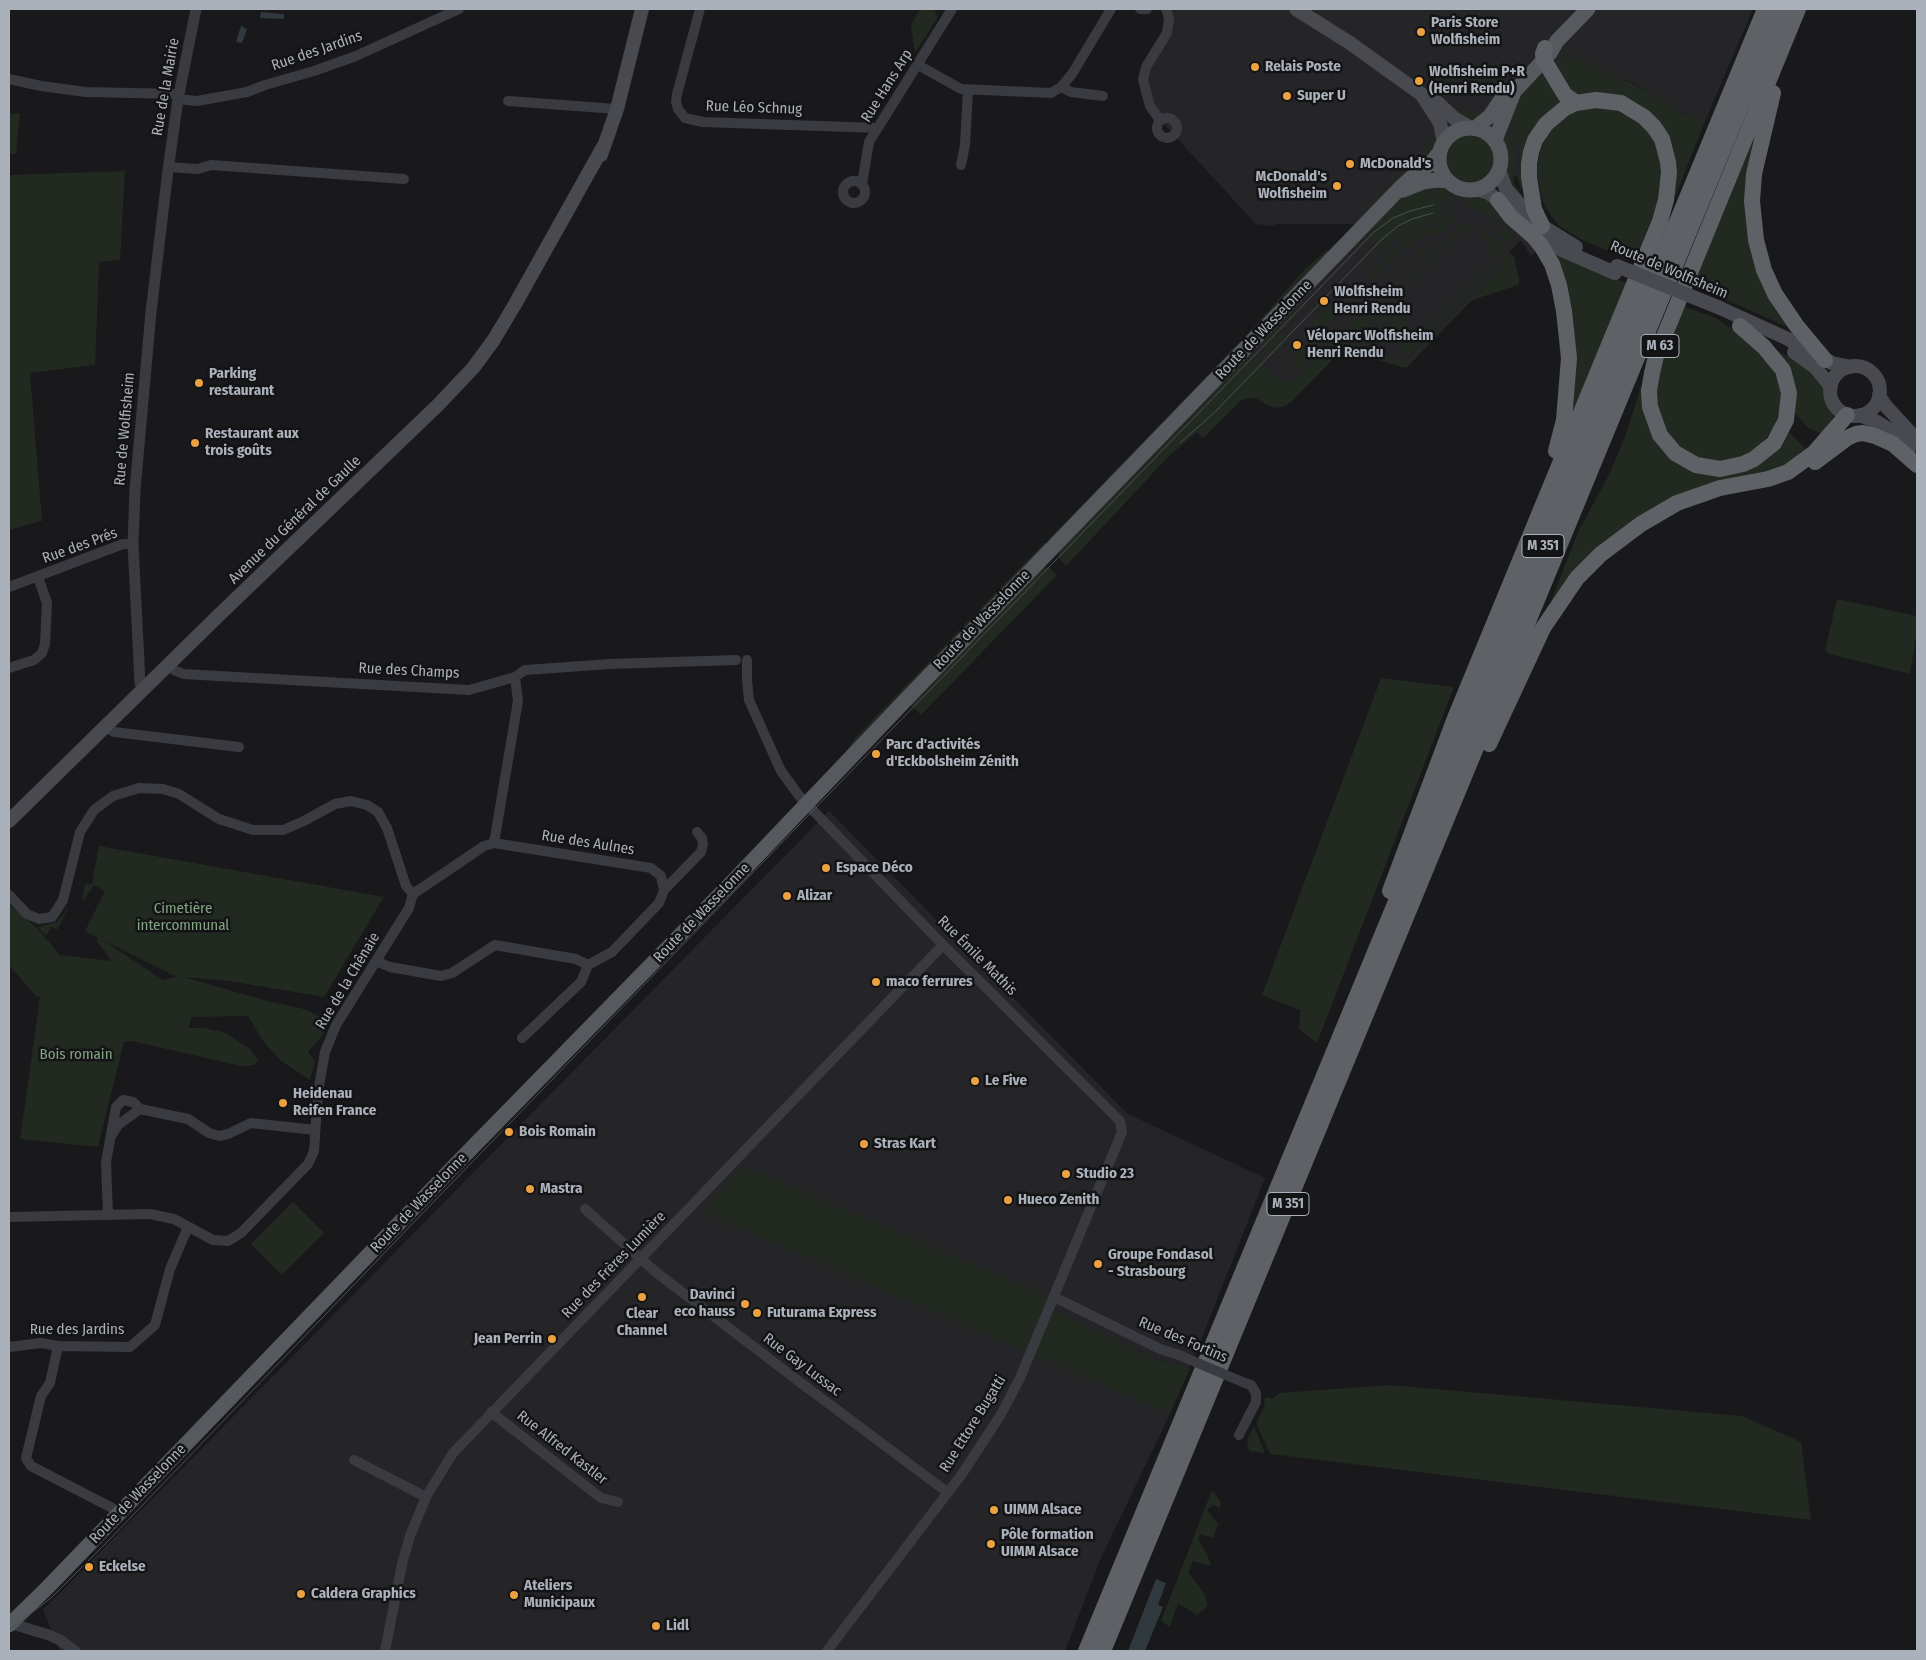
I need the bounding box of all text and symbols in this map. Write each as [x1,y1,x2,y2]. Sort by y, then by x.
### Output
place label: Paris Store Wolfisheim [1431,14,1500,49]
marker: Paris Store Wolfisheim [1415,26,1427,38]
street label: Rue des Jardins [269,27,365,75]
street label: Rue de la Mairie [149,37,183,137]
street label: Rue Hans Arp [858,46,916,126]
place label: Relais Poste [1265,58,1341,76]
marker: Relais Poste [1249,61,1261,73]
place label: Wolfisheim P+R (Henri Rendu) [1429,63,1525,98]
marker: Wolfisheim P+R (Henri Rendu) [1413,75,1425,87]
place label: Super U [1297,87,1346,105]
marker: Super U [1281,90,1293,102]
street label: Rue Léo Schnug [705,97,803,119]
place label: McDonald's [1360,155,1431,173]
marker: McDonald's [1344,158,1356,170]
place label: McDonald's Wolfisheim [1256,168,1327,203]
marker: McDonald's Wolfisheim [1331,180,1343,192]
street label: Route de Wolfisheim [1607,237,1731,303]
street label: Route de Wasselonne [1212,276,1316,384]
place label: Wolfisheim Henri Rendu [1334,283,1411,318]
marker: Wolfisheim Henri Rendu [1318,295,1330,307]
place label: Véloparc Wolfisheim Henri Rendu [1307,327,1433,362]
road number: M 63 [1641,334,1679,358]
marker: Véloparc Wolfisheim Henri Rendu [1291,339,1303,351]
place label: Parking restaurant [209,365,274,400]
street label: Rue de Wolfisheim [111,372,139,486]
marker: Parking restaurant [193,377,205,389]
place label: Restaurant aux trois goûts [205,425,299,460]
marker: Restaurant aux trois goûts [189,437,201,449]
street label: Avenue du Général de Gaulle [225,452,365,588]
street label: Rue des Prés [40,524,120,568]
road number: M 351 [1522,534,1564,558]
street label: Route de Wasselonne [930,566,1034,674]
street label: Rue des Champs [358,659,460,683]
place label: Parc d'activités d'Eckbolsheim Zénith [886,736,1019,771]
marker: Parc d'activités d'Eckbolsheim Zénith [870,748,882,760]
street label: Rue des Aulnes [540,827,636,859]
street label: Route de Wasselonne [650,859,754,967]
place label: Espace Déco [836,859,913,877]
marker: Espace Déco [820,862,832,874]
place label: Alizar [797,887,832,905]
marker: Alizar [781,890,793,902]
park label: Cimetière intercommunal [137,900,229,935]
street label: Rue Émile Mathis [934,913,1020,999]
street label: Rue de la Chênaie [312,929,384,1033]
place label: maco ferrures [886,973,973,991]
marker: maco ferrures [870,976,882,988]
park label: Bois romain [39,1046,113,1064]
place label: Le Five [985,1072,1027,1090]
marker: Le Five [969,1075,981,1087]
place label: Heidenau Reifen France [293,1085,376,1120]
marker: Heidenau Reifen France [277,1097,289,1109]
place label: Bois Romain [519,1123,596,1141]
marker: Bois Romain [503,1126,515,1138]
place label: Stras Kart [874,1135,936,1153]
marker: Stras Kart [858,1138,870,1150]
street label: Route de Wasselonne [367,1149,471,1257]
place label: Studio 23 [1076,1165,1134,1183]
marker: Studio 23 [1060,1168,1072,1180]
place label: Mastra [540,1180,583,1198]
marker: Mastra [524,1183,536,1195]
place label: Hueco Zenith [1018,1191,1099,1209]
road number: M 351 [1267,1192,1309,1216]
marker: Hueco Zenith [1002,1194,1014,1206]
street label: Rue des Frères Lumière [558,1208,670,1322]
place label: Groupe Fondasol - Strasbourg [1108,1246,1213,1281]
marker: Groupe Fondasol - Strasbourg [1092,1258,1104,1270]
place label: Davinci eco hauss [674,1286,735,1321]
marker: Clear Channel [636,1291,648,1303]
marker: Davinci eco hauss [739,1298,751,1310]
place label: Futurama Express [767,1304,876,1322]
place label: Clear Channel [617,1305,667,1340]
marker: Futurama Express [751,1307,763,1319]
street label: Rue des Fortins [1136,1313,1230,1367]
street label: Rue des Jardins [30,1321,124,1339]
place label: Jean Perrin [474,1330,542,1348]
street label: Rue Gay Lussac [759,1330,845,1400]
marker: Jean Perrin [546,1333,558,1345]
street label: Rue Ettore Bugatti [936,1372,1010,1476]
street label: Rue Alfred Kastler [513,1407,611,1489]
street label: Route de Wasselonne [86,1440,190,1548]
place label: UIMM Alsace [1004,1501,1082,1519]
marker: UIMM Alsace [988,1504,1000,1516]
place label: Pôle formation UIMM Alsace [1001,1526,1094,1561]
marker: Pôle formation UIMM Alsace [985,1538,997,1550]
place label: Eckelse [99,1558,146,1576]
marker: Eckelse [83,1561,95,1573]
place label: Ateliers Municipaux [524,1577,595,1612]
place label: Caldera Graphics [311,1585,416,1603]
marker: Caldera Graphics [295,1588,307,1600]
marker: Ateliers Municipaux [508,1589,520,1601]
place label: Lidl [666,1617,689,1635]
marker: Lidl [650,1620,662,1632]

